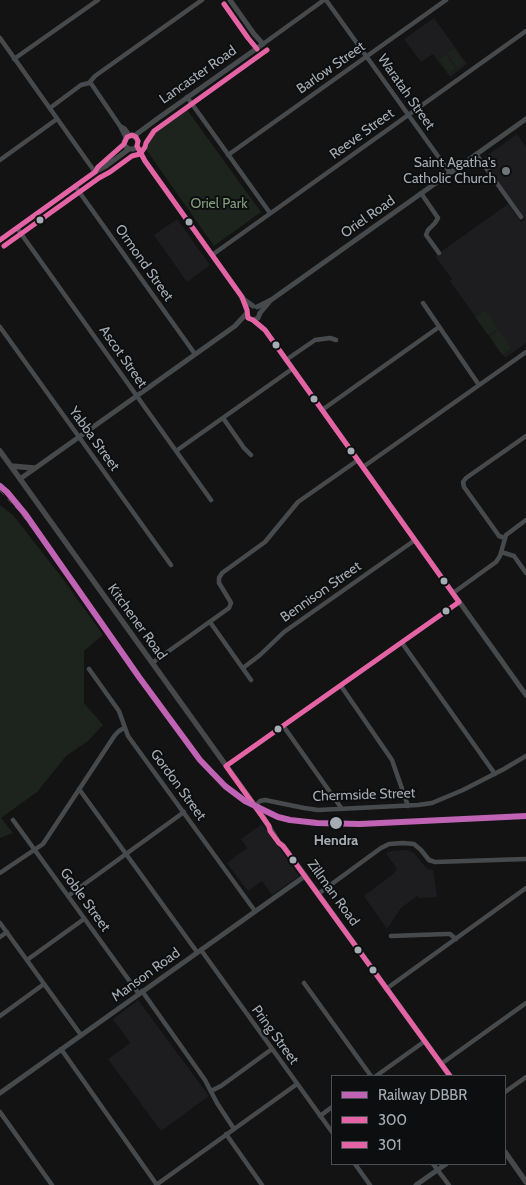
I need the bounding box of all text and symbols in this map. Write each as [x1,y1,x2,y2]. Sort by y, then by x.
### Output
street label: Barlow Street [294,38,368,98]
street label: Lancaster Road [156,42,240,108]
street label: Waratah Street [374,51,438,133]
street label: Reeve Street [327,105,397,163]
place label: Saint Agatha's Catholic Church [403,155,496,188]
marker: Saint Agatha's Catholic Church [500,165,512,177]
street label: Oriel Road [338,192,398,242]
park label: Oriel Park [191,196,247,212]
unlabelled marker [35,215,45,225]
unlabelled marker [184,217,194,227]
street label: Ormond Street [111,221,177,305]
street label: Ascot Street [95,323,151,391]
unlabelled marker [271,340,281,350]
unlabelled marker [309,394,319,404]
street label: Yabba Street [65,404,123,474]
unlabelled marker [346,446,356,456]
street label: Bennison Street [277,558,365,626]
unlabelled marker [439,576,449,586]
street label: Kitchener Road [104,581,170,663]
unlabelled marker [441,606,451,616]
unlabelled marker [273,724,283,734]
street label: Gordon Street [147,746,209,824]
street label: Chermside Street [312,785,416,805]
marker: Hendra [328,815,344,831]
place label: Hendra [314,833,358,849]
unlabelled marker [288,855,298,865]
street label: Zillman Road [303,857,363,929]
street label: Goble Street [56,865,114,935]
street label: Manson Road [108,944,184,1006]
unlabelled marker [353,945,363,955]
unlabelled marker [368,965,378,975]
street label: Pring Street [248,1002,302,1068]
legend [331,1075,506,1165]
text: Railway DBBR [378,1086,467,1104]
text: 300 [378,1111,407,1129]
text: 301 [378,1136,401,1154]

